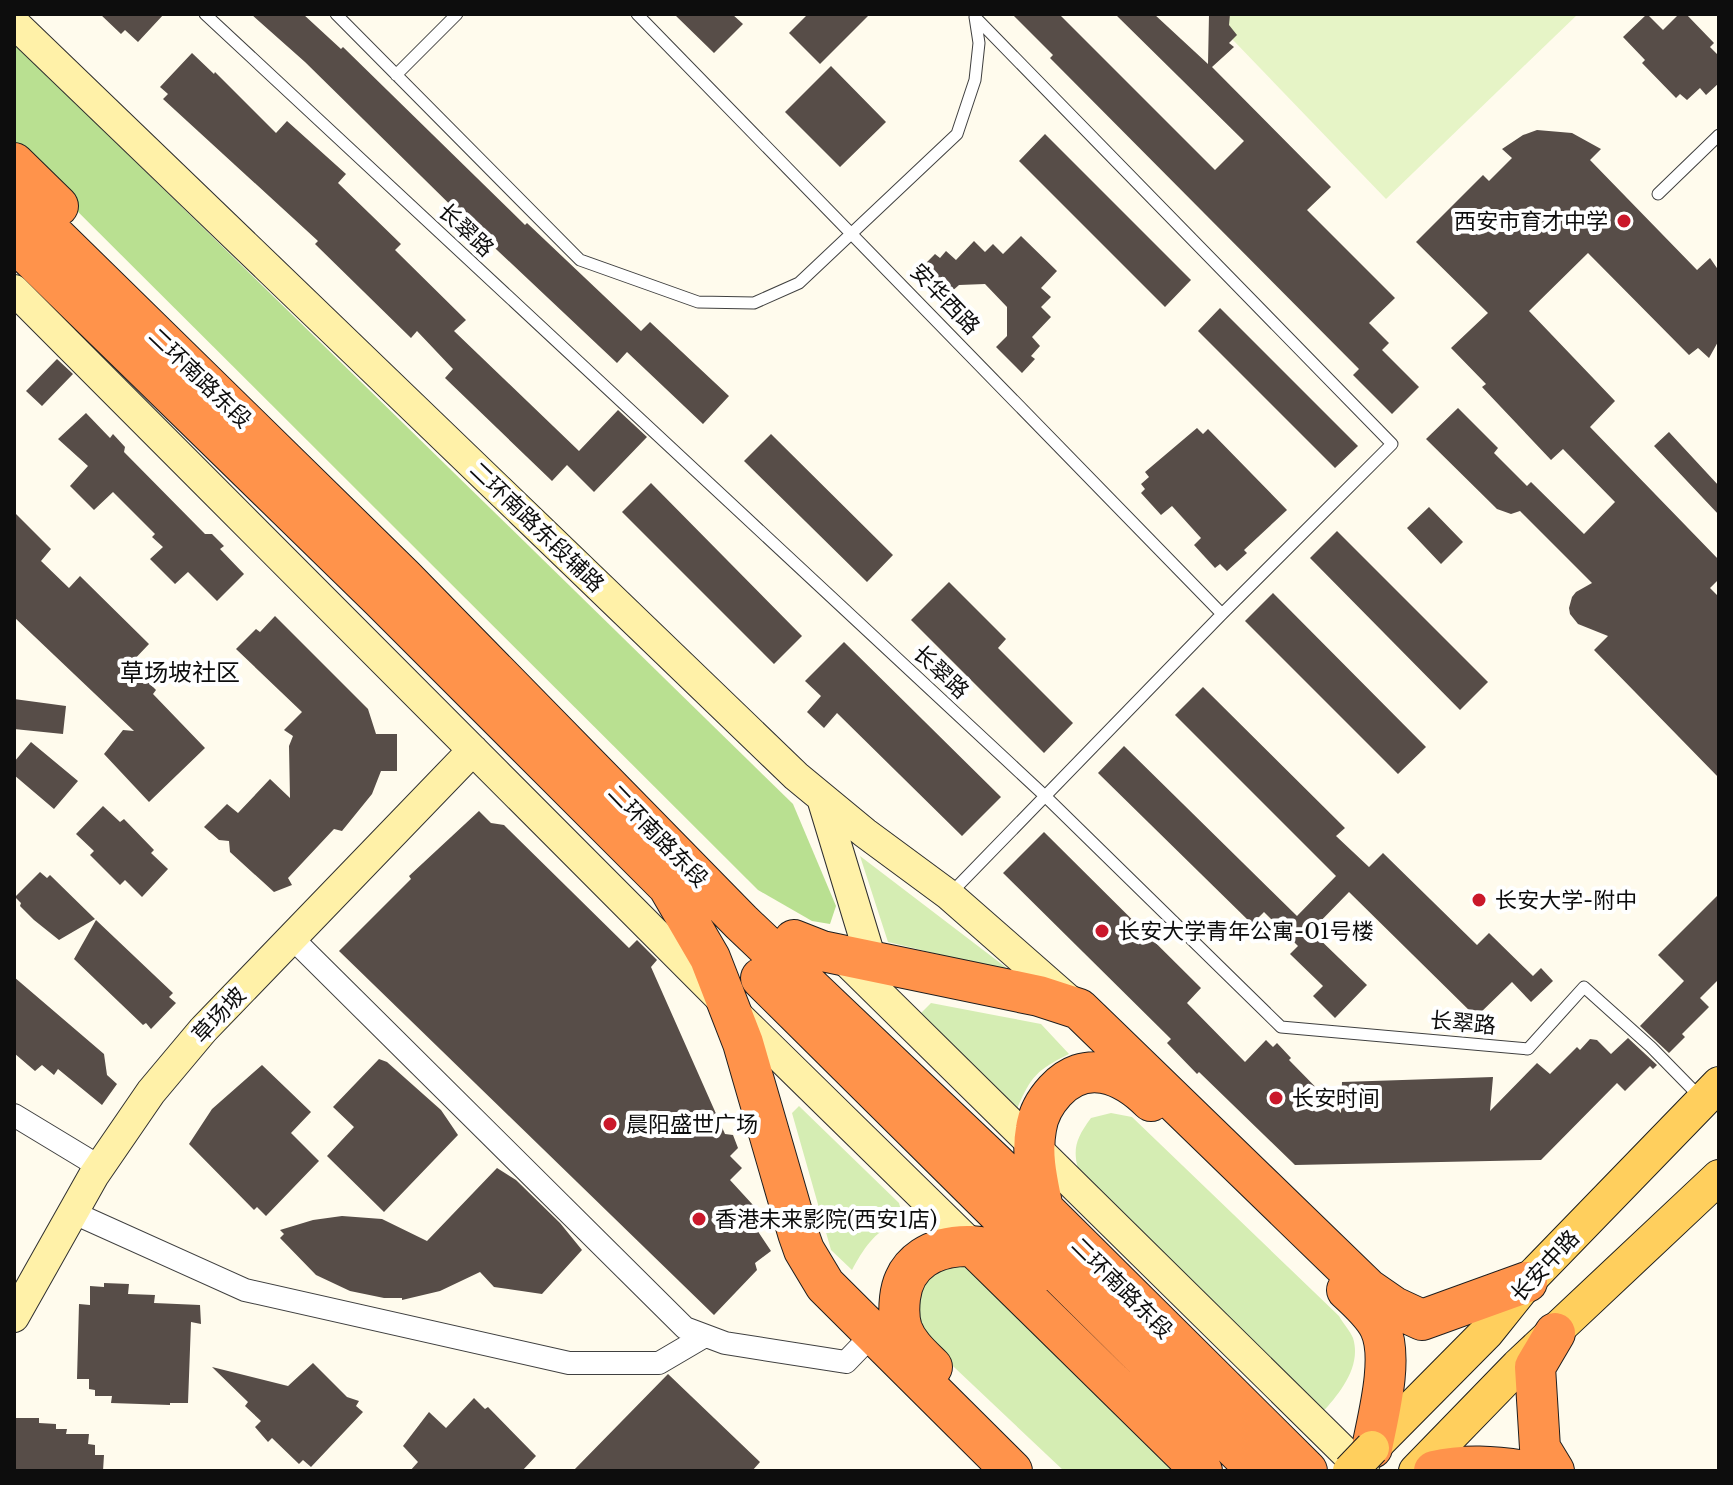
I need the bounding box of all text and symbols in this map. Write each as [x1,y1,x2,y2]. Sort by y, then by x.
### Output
street label: 长翠路 [433,198,499,262]
place label: 西安市育才中学 [1454,208,1608,235]
marker: 西安市育才中学 [1615,212,1633,230]
street label: 安华西路 [905,258,985,340]
street label: 二环南路东段 [143,322,257,434]
street label: 二环南路东段辅路 [464,456,610,598]
street label: 长翠路 [908,640,974,704]
district label: 草场坡社区 [120,658,240,687]
street label: 二环南路东段 [602,779,714,893]
place label: 长安大学-附中 [1495,887,1637,914]
marker: 长安大学-附中 [1470,891,1488,909]
place label: 长安大学青年公寓-01号楼 [1118,918,1374,945]
marker: 长安大学青年公寓-01号楼 [1093,922,1111,940]
street label: 草场坡 [187,982,251,1048]
street label: 长翠路 [1429,1007,1497,1039]
place label: 长安时间 [1292,1085,1380,1112]
marker: 长安时间 [1267,1089,1285,1107]
place label: 晨阳盛世广场 [626,1111,758,1138]
marker: 晨阳盛世广场 [601,1115,619,1133]
place label: 香港未来影院(西安1店) [715,1206,937,1233]
marker: 香港未来影院(西安1店) [690,1210,708,1228]
street label: 长安中路 [1505,1225,1585,1307]
street label: 二环南路东段 [1066,1232,1178,1344]

